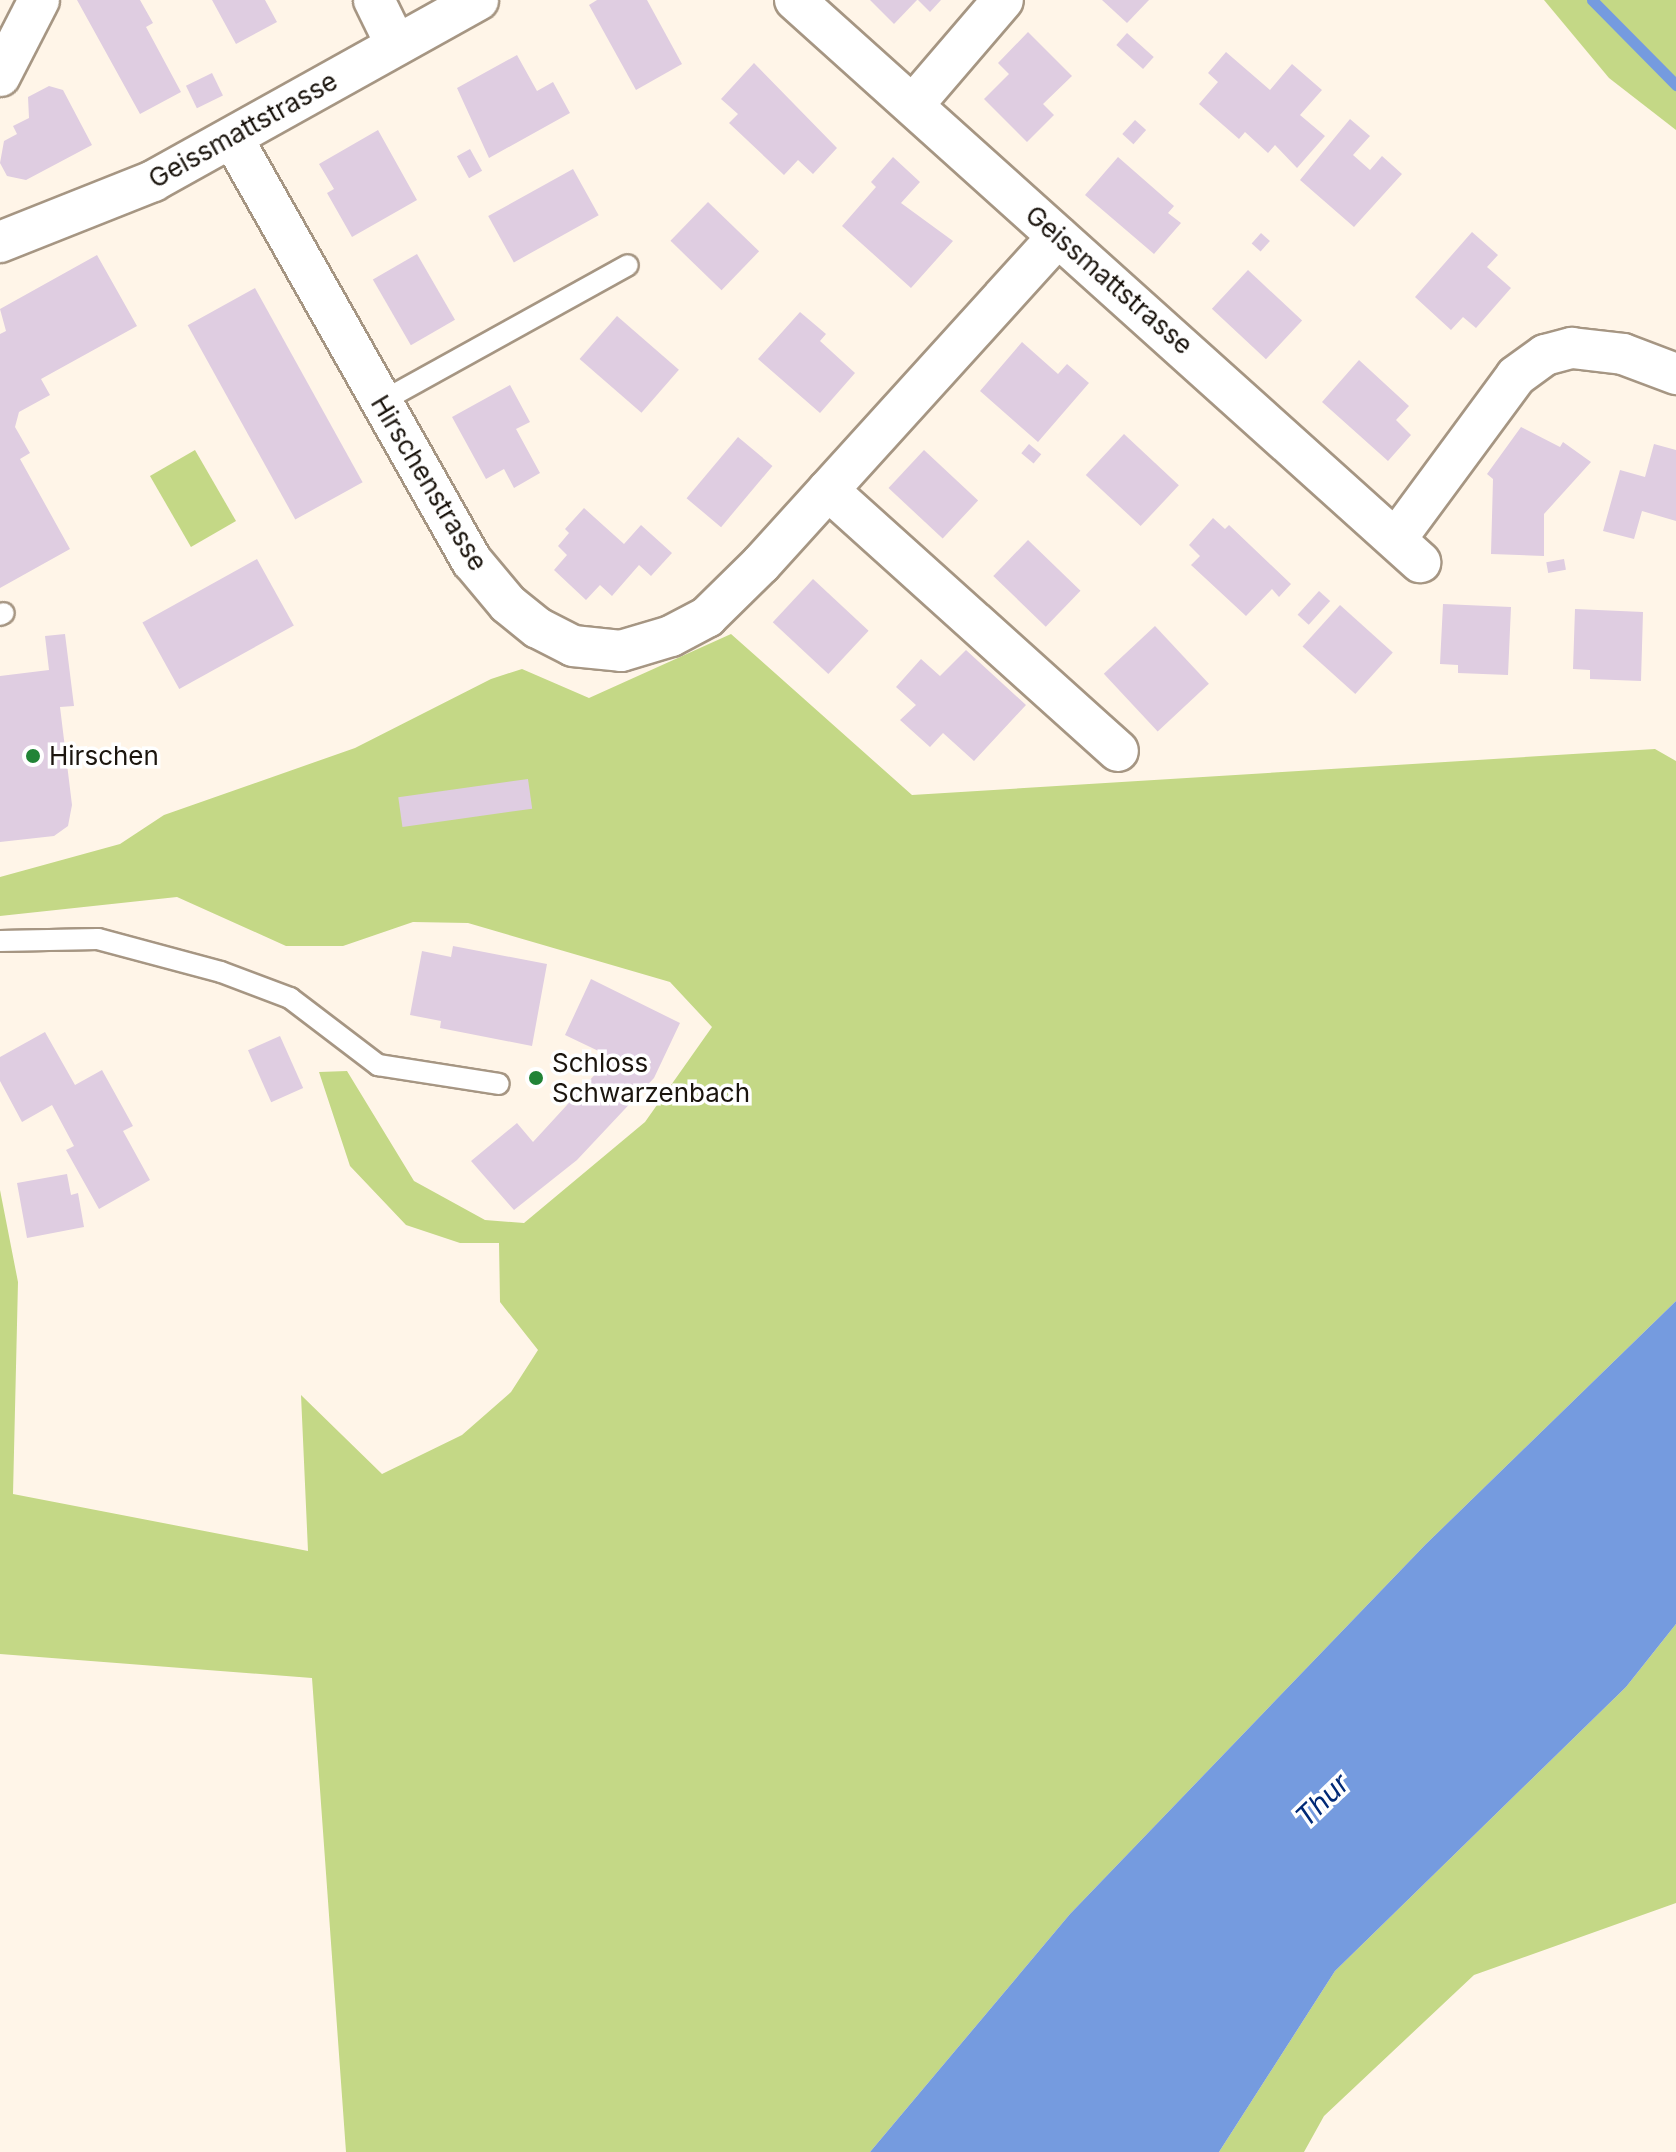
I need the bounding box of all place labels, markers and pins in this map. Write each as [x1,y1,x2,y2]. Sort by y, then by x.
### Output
place label: Hirschen [49,740,159,772]
marker: Hirschen [24,747,42,765]
place label: Schloss Schwarzenbach [552,1047,750,1108]
marker: Schloss Schwarzenbach [527,1069,545,1087]

